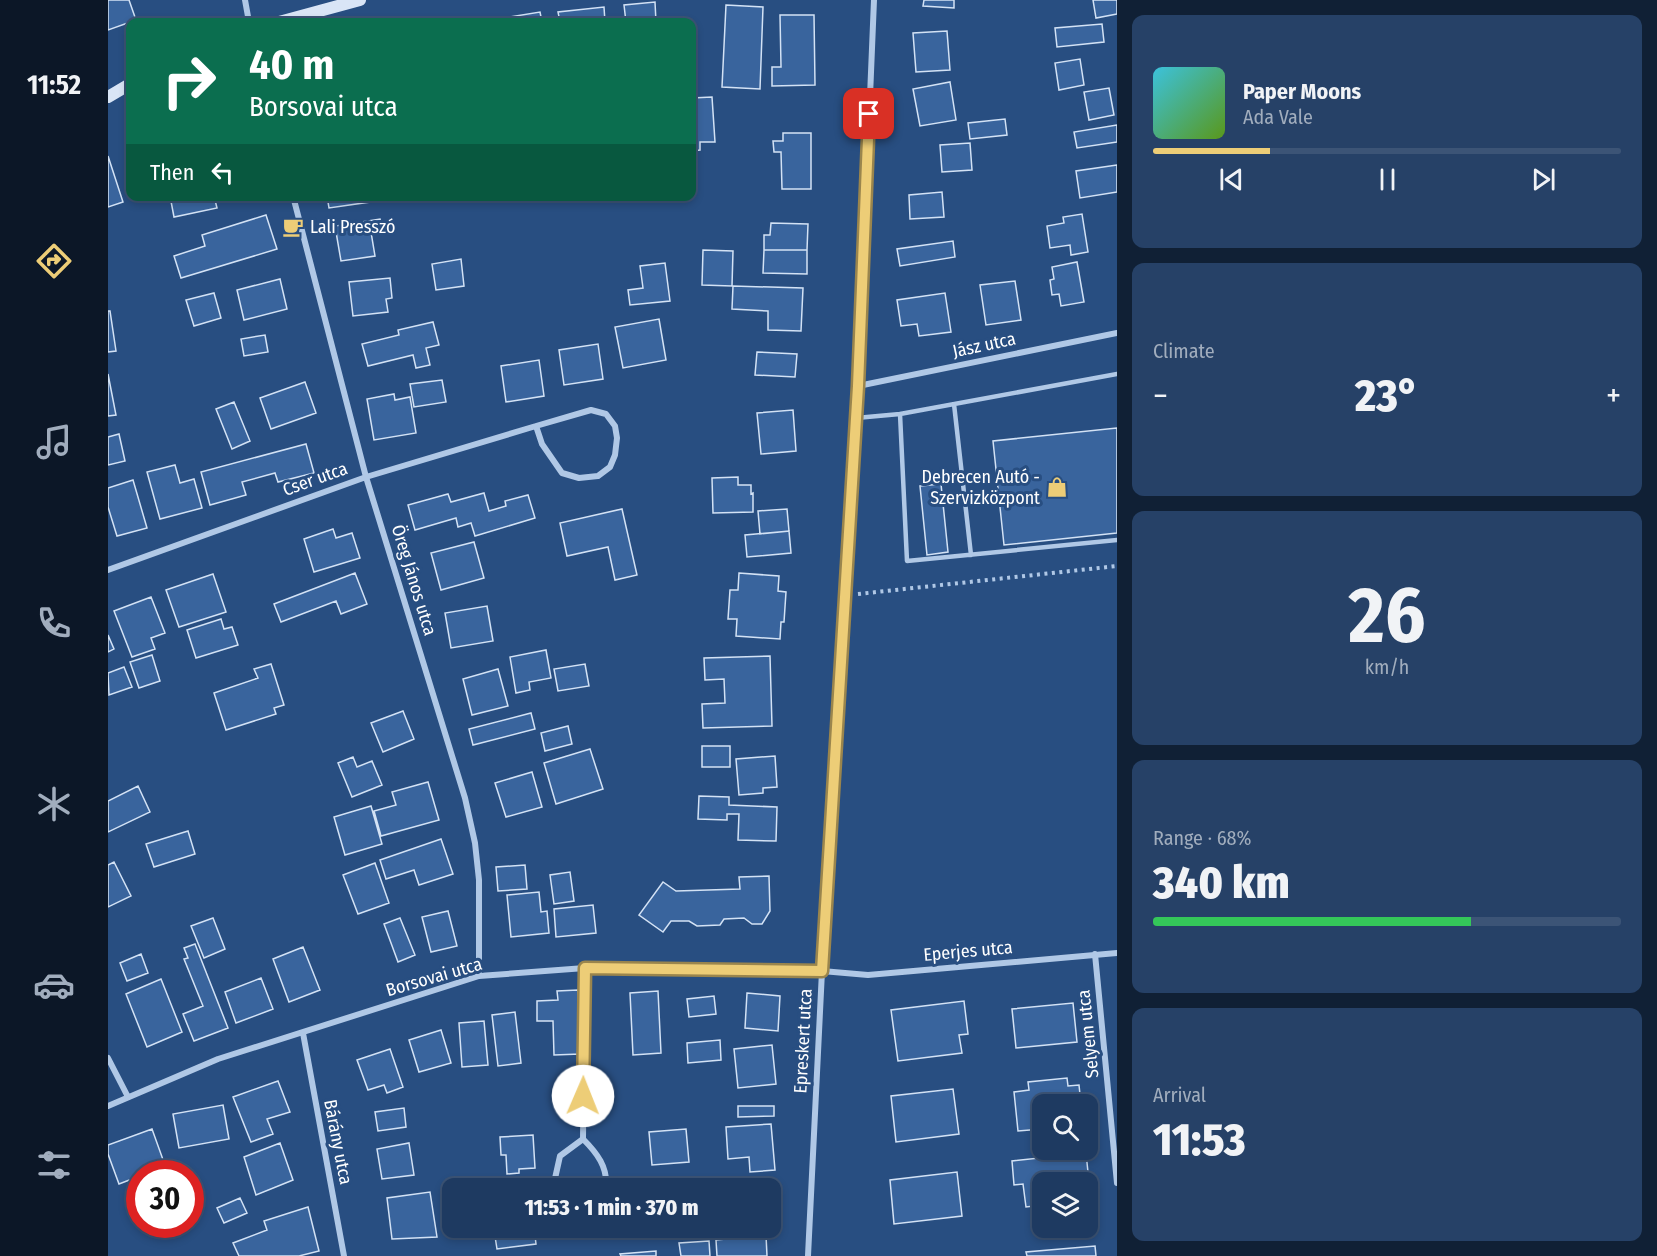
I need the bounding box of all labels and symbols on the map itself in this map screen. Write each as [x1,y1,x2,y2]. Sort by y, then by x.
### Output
pin [843,88,894,139]
cafe icon: Lali Presszó [281,215,305,239]
place label: Lali Presszó [310,216,395,238]
street label: Jász utca [950,328,1018,362]
street label: Cser utca [280,457,351,501]
place label: Debrecen Autó - Szervizközpont [922,466,1040,509]
shop icon: Debrecen Autó - Szervizközpont [1045,475,1069,499]
street label: Öreg János utca [387,522,441,638]
street label: Eperjes utca [922,936,1014,966]
street label: Borsovai utca [383,953,485,1001]
street label: Epreskert utca [789,988,817,1094]
street label: Selyem utca [1072,989,1104,1079]
position arrow [551,1064,615,1128]
street label: Bárány utca [319,1098,357,1187]
speed limit sign: 30 [126,1160,204,1238]

